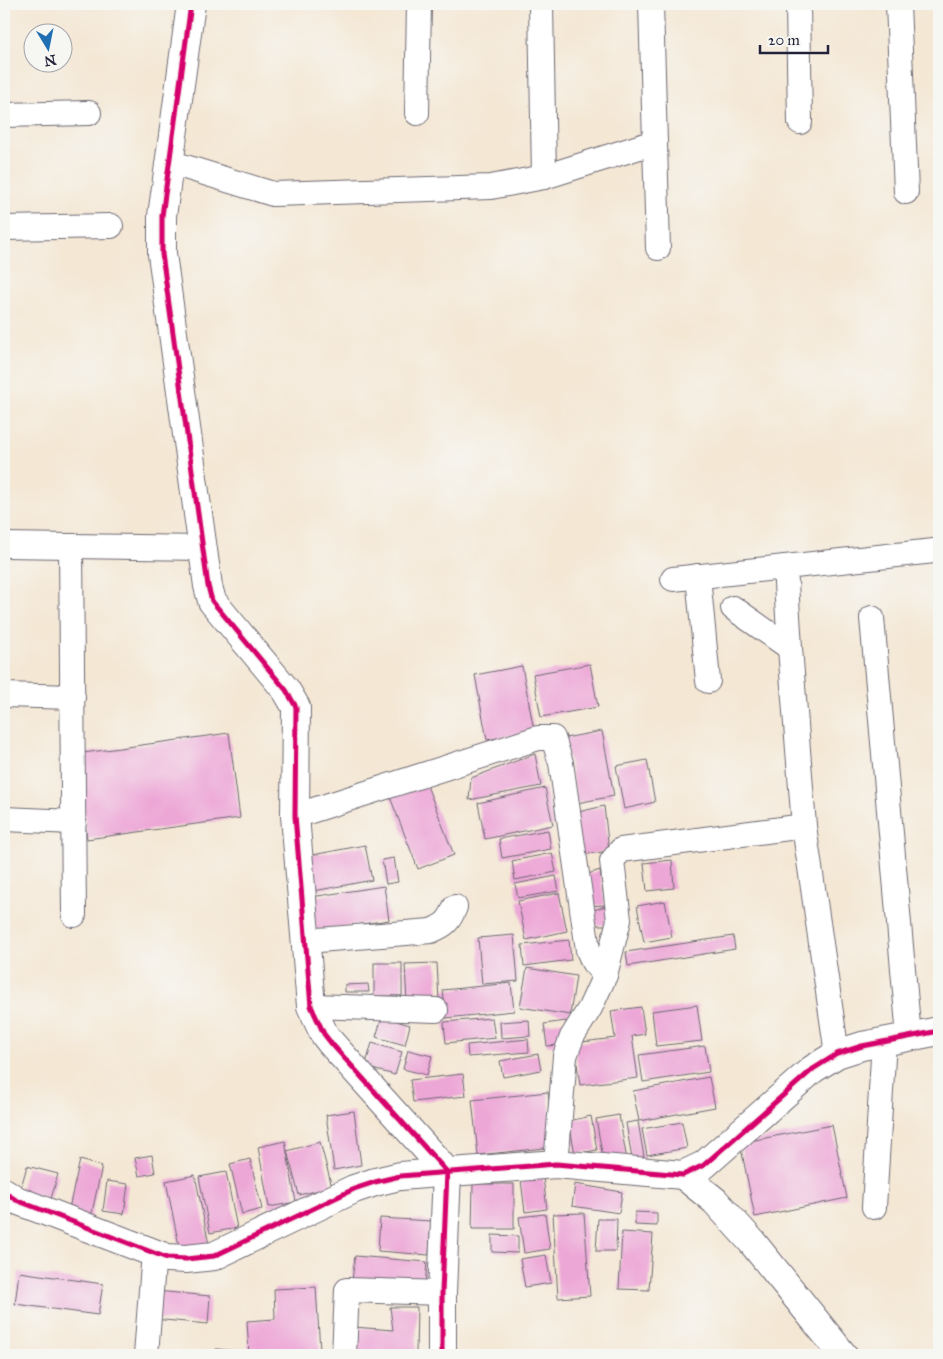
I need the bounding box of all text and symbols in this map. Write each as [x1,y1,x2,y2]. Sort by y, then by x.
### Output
north arrow [22,22,72,72]
scale bar [760,22,828,54]
text: 20 m [768,31,800,49]
text: N [43,51,57,70]

